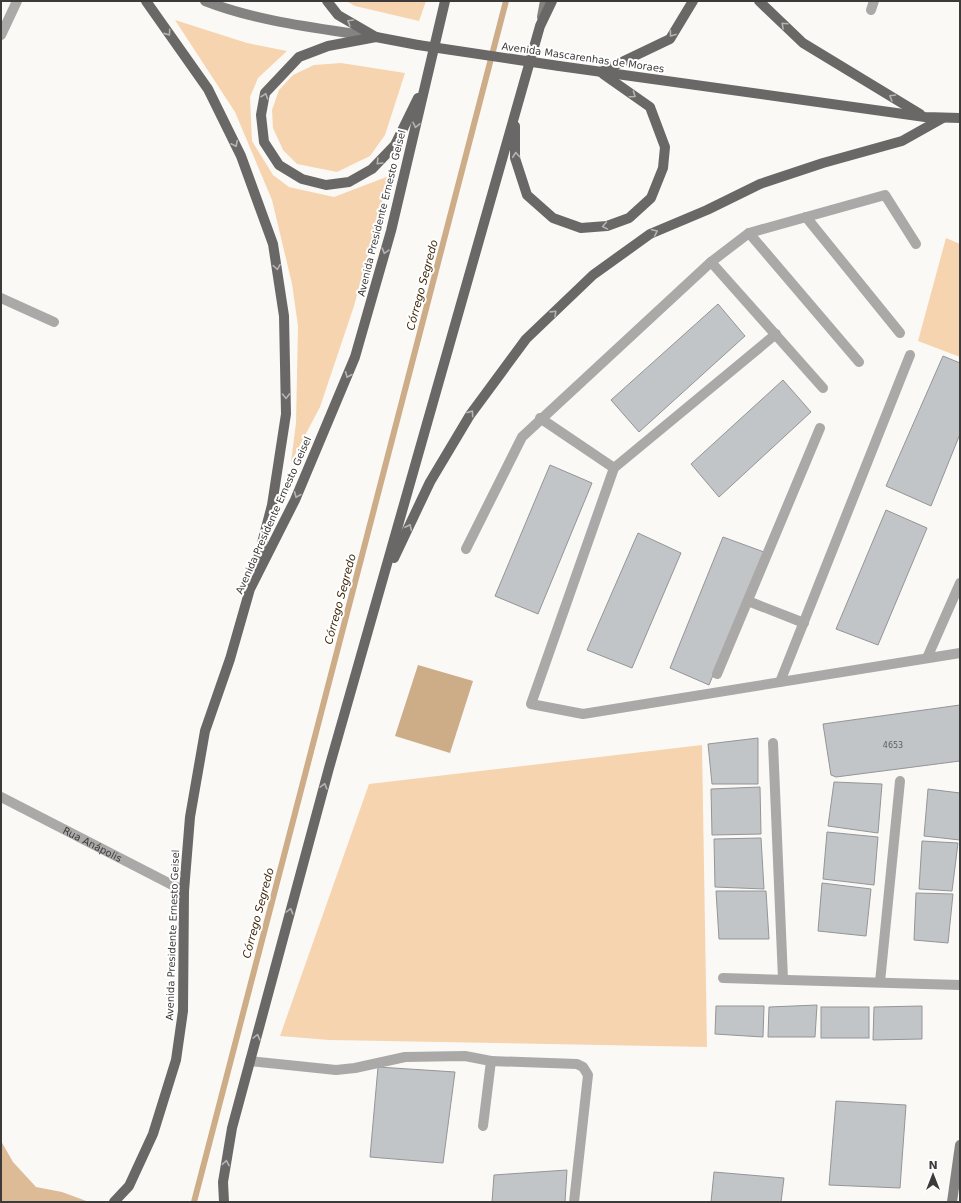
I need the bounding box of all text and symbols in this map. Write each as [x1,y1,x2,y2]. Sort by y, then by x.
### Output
one-way arrow [346,19,354,26]
one-way arrow [781,22,789,30]
one-way arrow [163,29,171,36]
one-way arrow [670,29,677,36]
street label: Avenida Mascarenhas de Moraes [501,41,665,74]
one-way arrow [629,90,636,98]
one-way arrow [261,93,269,100]
one-way arrow [889,95,896,102]
one-way arrow [412,121,421,128]
street label: Avenida Presidente Ernesto Geisel [355,129,408,297]
one-way arrow [230,140,238,147]
one-way arrow [511,152,520,158]
one-way arrow [377,157,384,165]
one-way arrow [602,221,608,229]
one-way arrow [651,229,658,237]
water label: Córrego Segredo [404,238,441,332]
one-way arrow [381,247,390,254]
one-way arrow [272,263,281,270]
one-way arrow [549,310,557,318]
one-way arrow [344,372,352,379]
one-way arrow [282,393,290,399]
one-way arrow [466,410,474,417]
street label: Avenida Presidente Ernesto Geisel [234,435,313,596]
one-way arrow [294,491,302,498]
one-way arrow [404,523,412,531]
water label: Córrego Segredo [322,552,359,646]
house number: 4653 [883,741,903,750]
one-way arrow [319,783,328,790]
street label: Rua Anápolis [61,825,124,864]
street label: Avenida Presidente Ernesto Geisel [164,849,181,1021]
water label: Córrego Segredo [240,866,277,960]
one-way arrow [285,908,294,915]
one-way arrow [252,1034,261,1041]
north arrow [913,1155,953,1195]
text: N [928,1159,938,1172]
one-way arrow [221,1160,230,1166]

